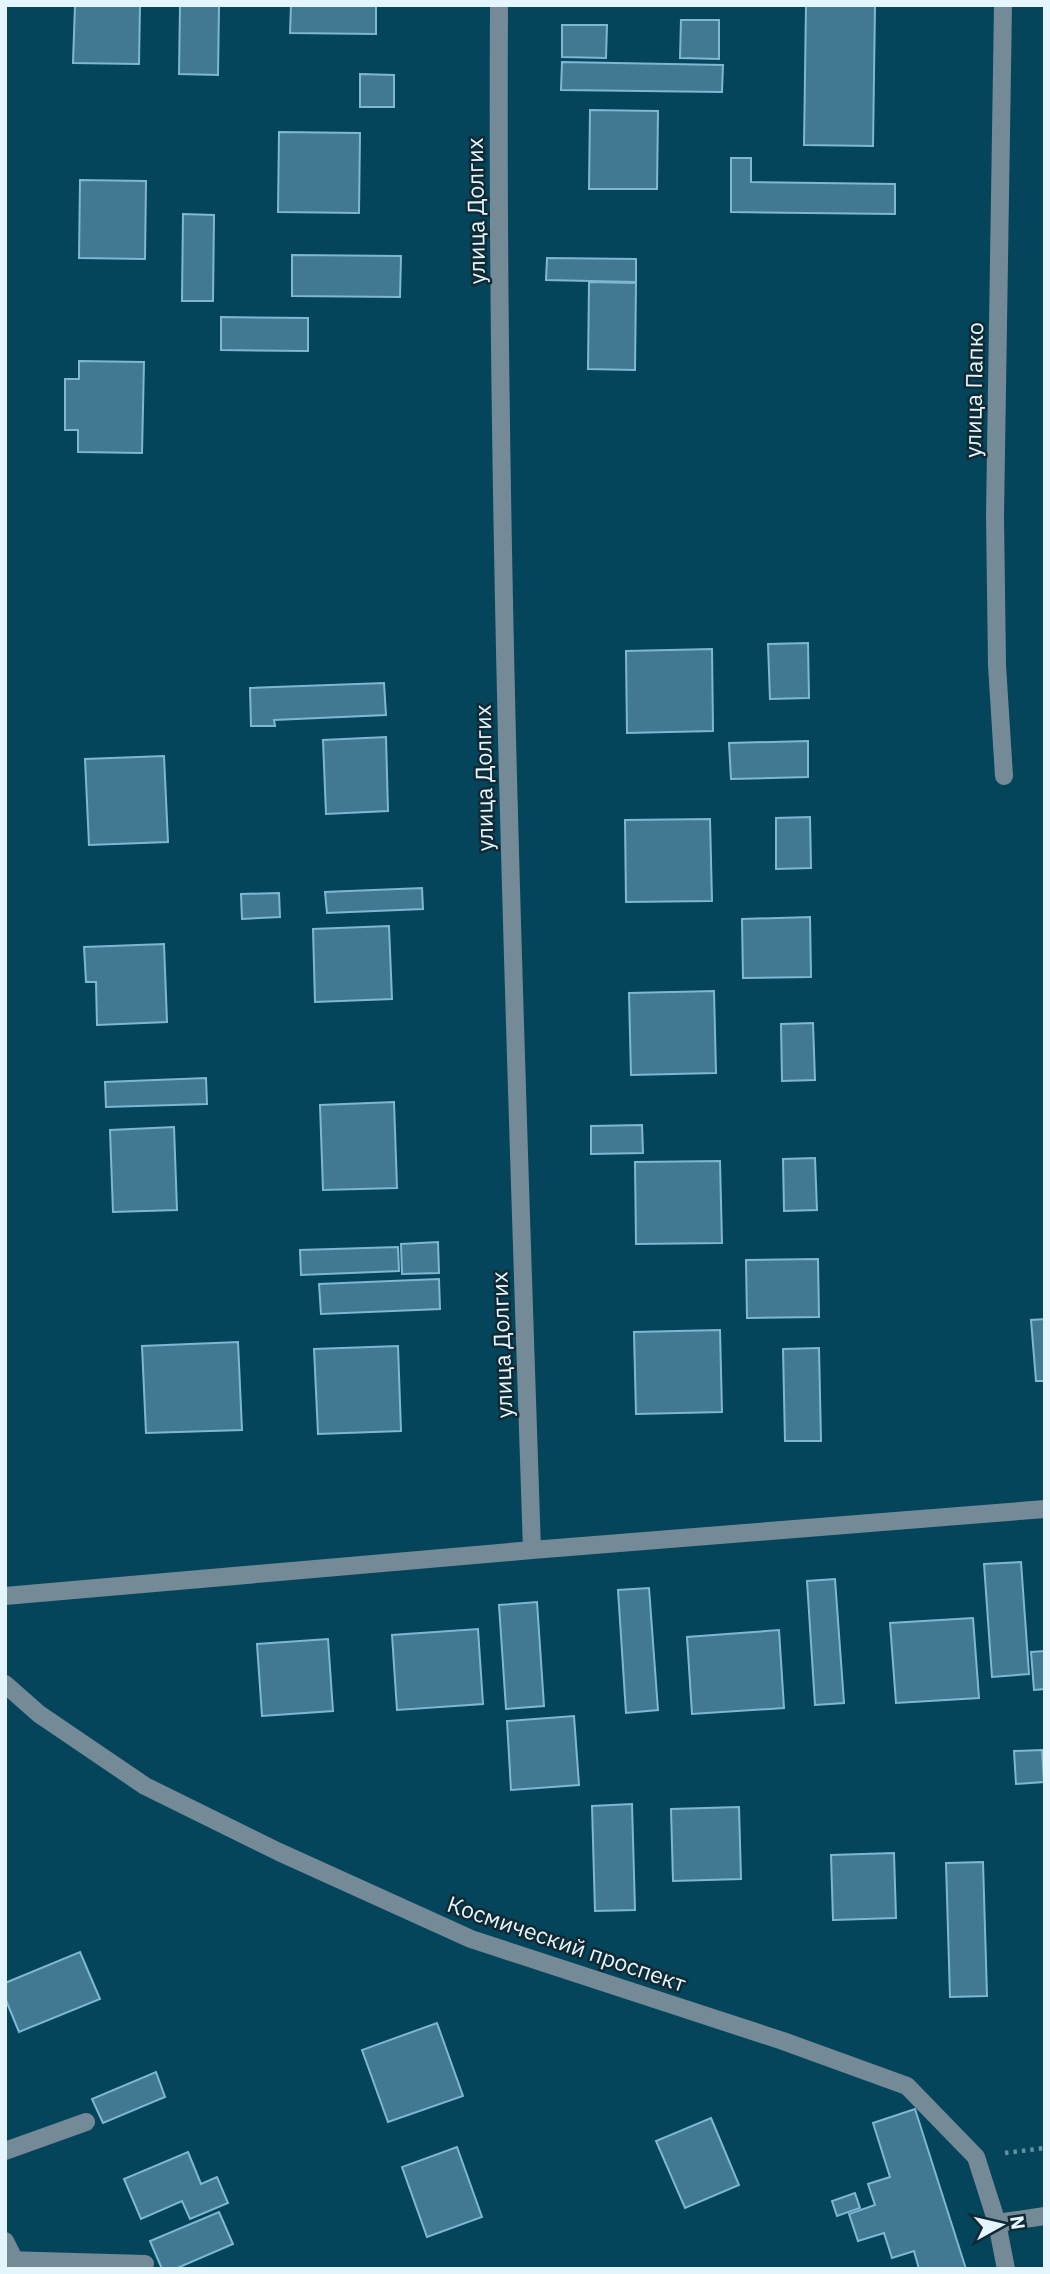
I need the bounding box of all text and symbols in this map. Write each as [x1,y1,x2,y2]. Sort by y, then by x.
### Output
street label: улица Долгих [459,137,491,285]
street label: улица Папко [957,322,989,458]
street label: улица Долгих [467,704,499,852]
street label: улица Долгих [483,1271,519,1419]
street label: Космический проспект [444,1888,690,1998]
north arrow [966,2190,1036,2260]
text: N [1005,2214,1031,2231]

